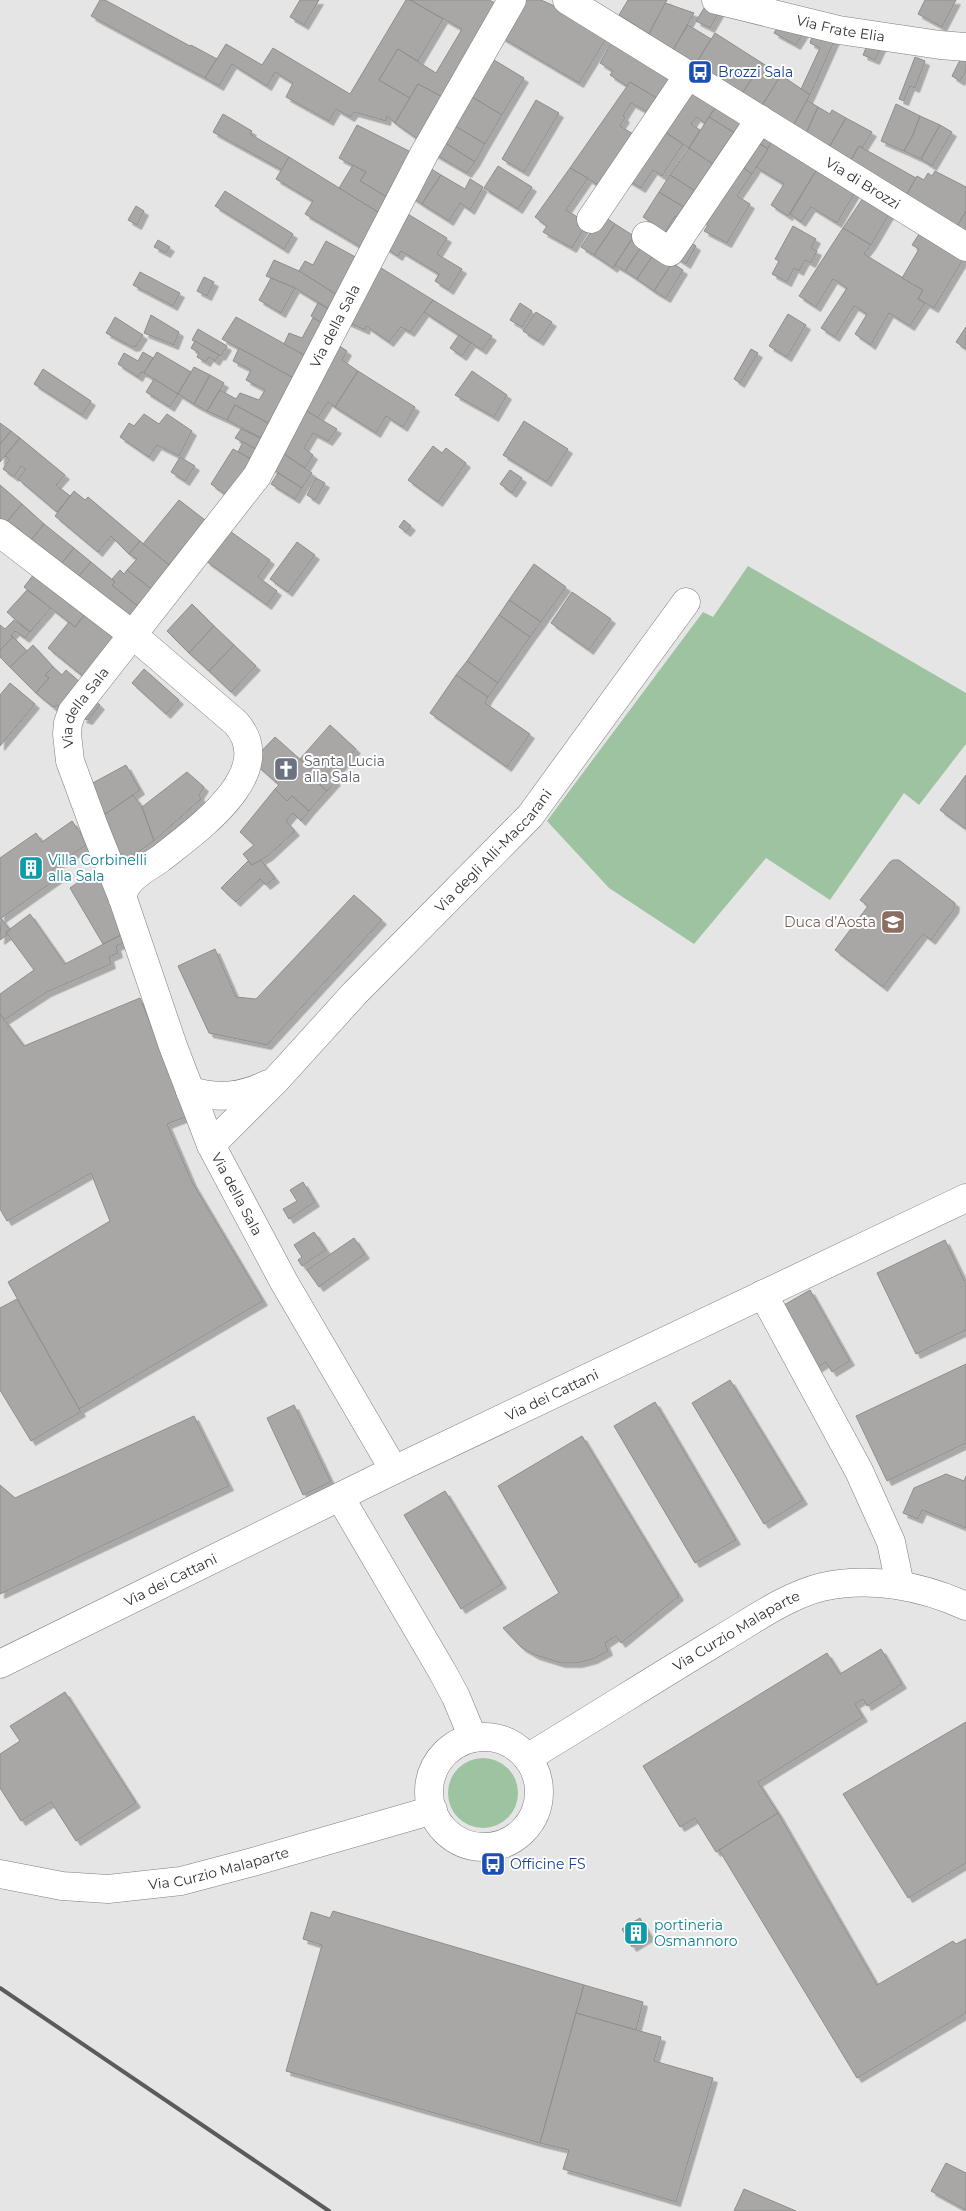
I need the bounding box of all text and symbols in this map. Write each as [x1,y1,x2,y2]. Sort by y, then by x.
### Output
street label: Via Frate Elia [794,11,886,46]
bus stop icon: Brozzi Sala [687,59,713,85]
place label: Brozzi Sala [718,63,793,81]
street label: Via di Brozzi [822,153,904,213]
street label: Via della Sala [306,281,364,371]
street label: Via della Sala [58,663,113,749]
place label: Santa Lucia alla Sala [304,752,385,786]
church icon: Santa Lucia alla Sala [273,756,299,782]
street label: Via degli Alli-Maccarani [431,786,556,916]
place label: Villa Corbinelli alla Sala [48,851,147,885]
building icon: Villa Corbinelli alla Sala [18,855,44,881]
school or university icon: Duca d’Aosta [880,909,906,935]
place label: Duca d’Aosta [784,913,876,931]
street label: Via della Sala [208,1149,266,1239]
street label: Via dei Cattani [502,1365,601,1425]
street label: Via dei Cattani [121,1550,220,1610]
street label: Via Curzio Malaparte [669,1587,803,1675]
street label: Via Curzio Malaparte [147,1843,291,1894]
bus stop icon: Officine FS [480,1851,506,1877]
place label: Officine FS [510,1855,586,1873]
place label: portineria Osmannoro [654,1916,738,1950]
building icon: portineria Osmannoro [623,1920,649,1946]

